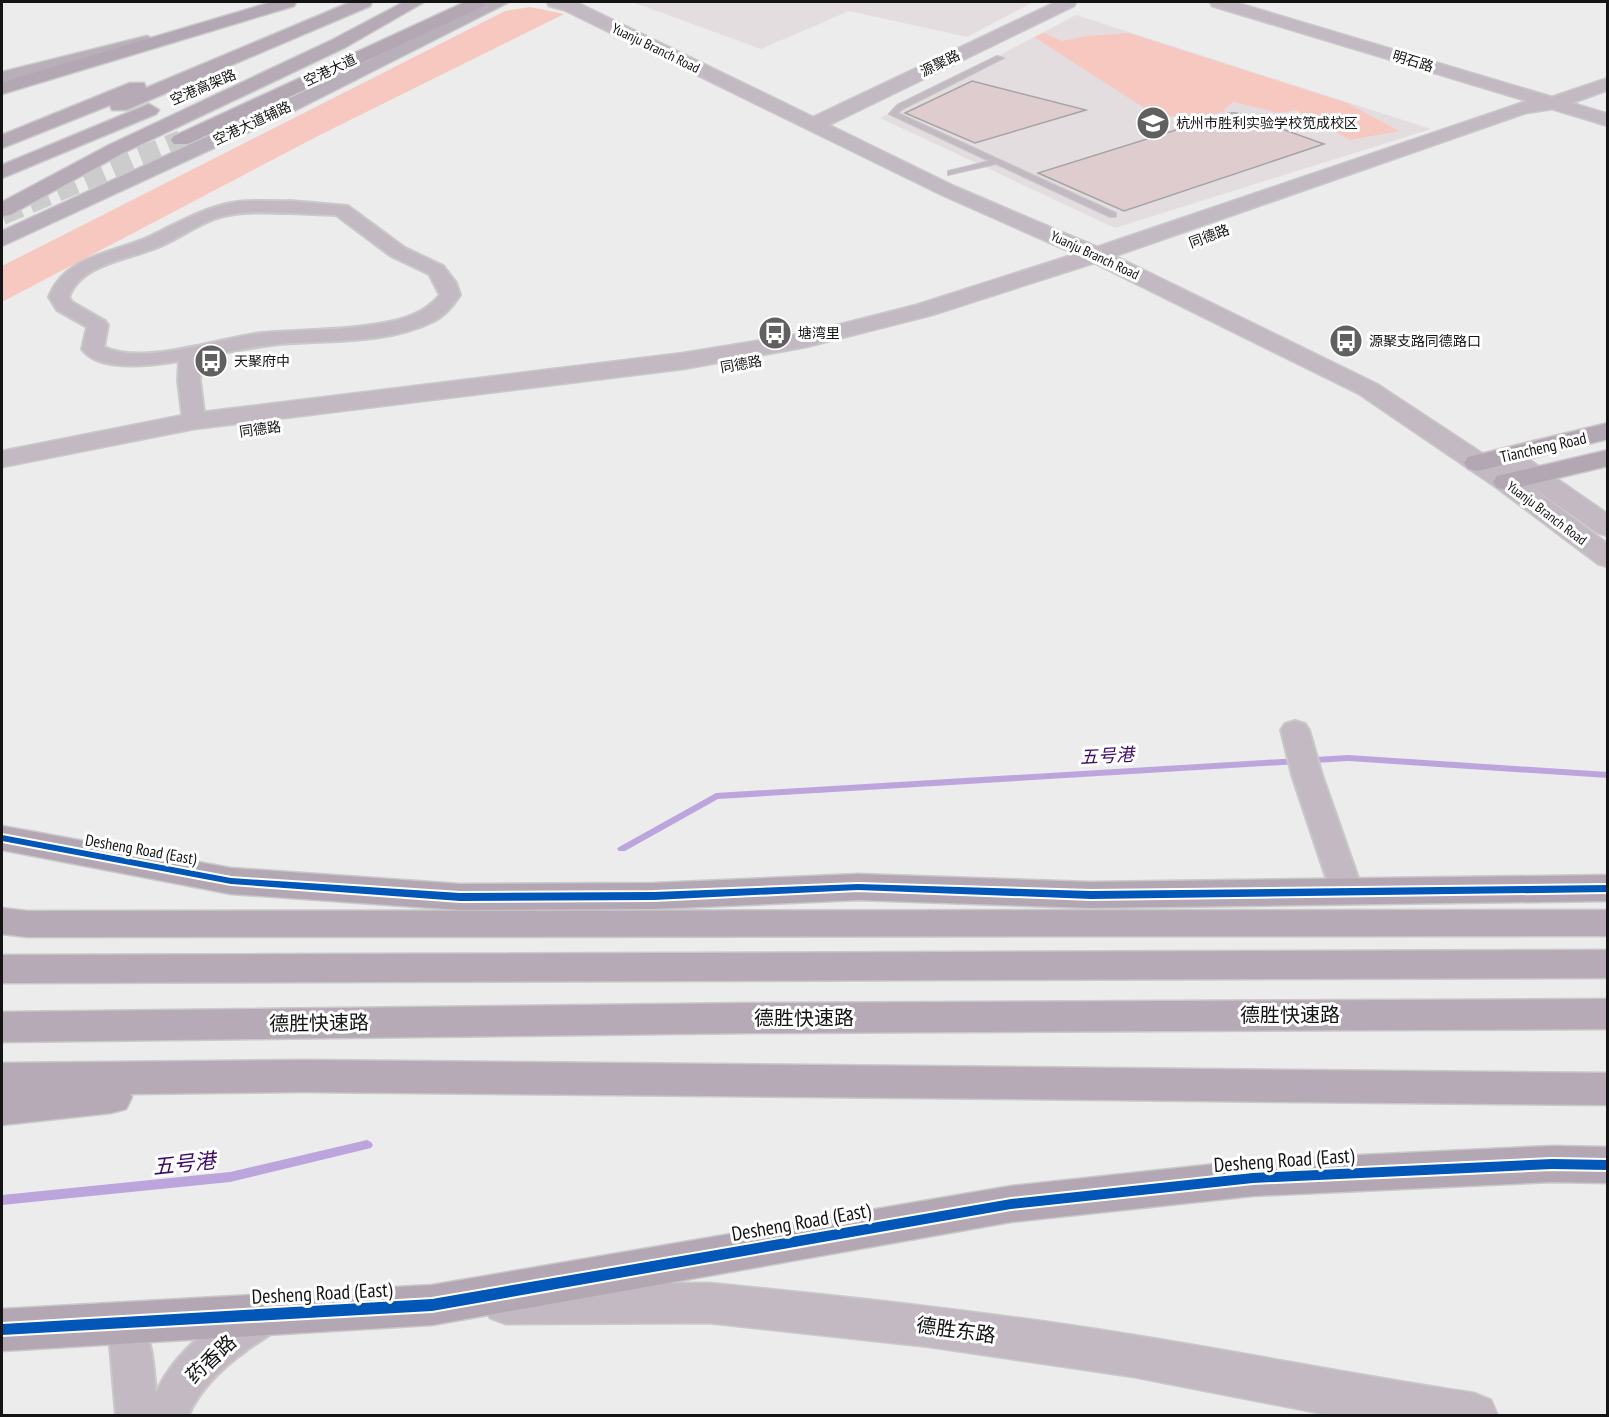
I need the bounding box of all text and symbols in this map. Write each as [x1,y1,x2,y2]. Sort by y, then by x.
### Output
street label: Yuanju Branch Road [609,19,703,77]
street label: 源聚路 [917,46,963,80]
street label: 明石路 [1390,46,1436,76]
street label: 空港大道 [301,50,359,90]
street label: 空港高架路 [167,65,239,109]
street label: 空港大道辅路 [210,97,294,149]
school or university icon: 杭州市胜利实验学校笕成校区 [1135,105,1171,141]
place label: 杭州市胜利实验学校笕成校区 [1176,114,1358,132]
street label: 同德路 [1186,220,1232,252]
street label: Yuanju Branch Road [1048,227,1142,283]
bus stop icon: 塘湾里 [757,315,793,351]
bus stop icon: 源聚支路同德路口 [1328,323,1364,359]
place label: 塘湾里 [798,324,840,342]
place label: 源聚支路同德路口 [1369,332,1481,350]
bus stop icon: 天聚府中 [193,343,229,379]
street label: 同德路 [719,351,763,377]
place label: 天聚府中 [234,352,290,370]
street label: 同德路 [238,417,282,441]
street label: Tiancheng Road [1498,427,1588,467]
street label: Yuanju Branch Road [1503,477,1591,549]
water label: 五号港 [1079,742,1138,768]
street label: Desheng Road (East) [84,829,198,869]
street label: 德胜快速路 [1240,1002,1340,1028]
street label: 德胜快速路 [754,1005,854,1031]
street label: 德胜快速路 [269,1009,369,1037]
street label: Desheng Road (East) [1213,1142,1355,1178]
water label: 五号港 [151,1146,220,1180]
street label: Desheng Road (East) [729,1197,873,1247]
street label: Desheng Road (East) [251,1276,393,1310]
street label: 德胜东路 [915,1312,997,1348]
street label: 药香路 [180,1329,242,1389]

